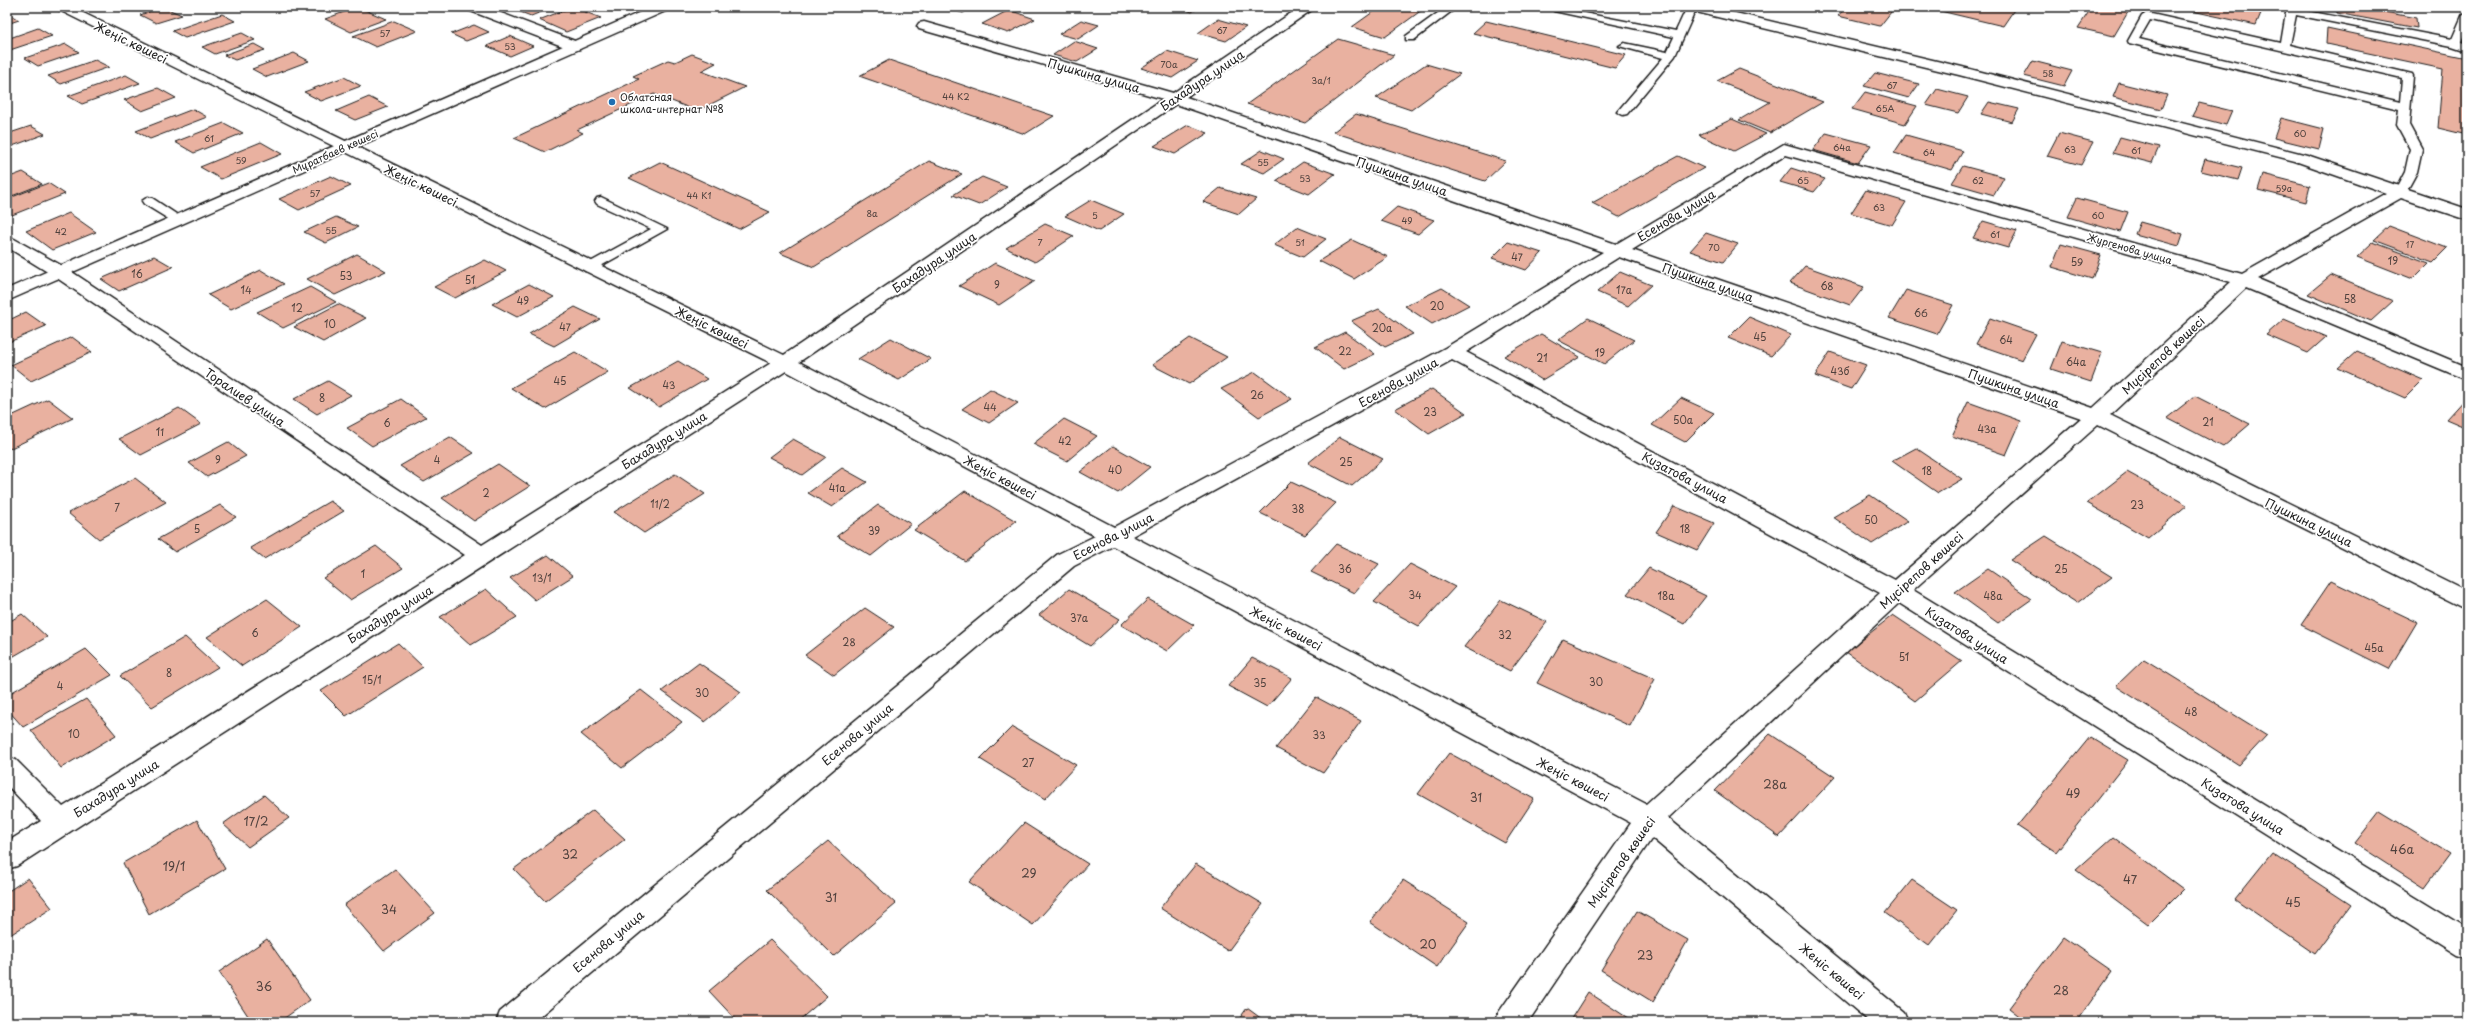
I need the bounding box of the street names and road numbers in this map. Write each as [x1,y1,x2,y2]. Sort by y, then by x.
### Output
street label: Жеңіс көшесі [91,16,171,68]
street label: Бахадура улица [1157,45,1248,115]
street label: Пушкина улица [1046,53,1143,97]
street label: Мұратбаев көшесі [290,125,381,177]
street label: Пушкина улица [1354,152,1450,200]
street label: Жеңіс көшесі [381,159,461,211]
street label: Есенова улица [1634,184,1719,245]
street label: Бахадура улица [889,227,980,297]
street label: Жургенова улица [2086,229,2175,268]
street label: Пушкина улица [1660,258,1756,306]
street label: Жеңіс көшесі [672,301,752,353]
street label: Мүсірепов көшесі [2118,312,2208,398]
street label: Есенова улица [1355,353,1441,411]
street label: Торалиев улица [201,363,289,431]
street label: Пушкина улица [1966,364,2062,412]
street label: Бахадура улица [618,406,711,473]
street label: Кизатова улица [1639,447,1731,507]
street label: Жеңіс көшесі [961,450,1039,504]
street label: Пушкина улица [2262,493,2356,551]
street label: Есенова улица [1070,508,1157,564]
street label: Мүсірепов көшесі [1875,527,1967,613]
street label: Бахадура улица [344,580,437,647]
street label: Жеңіс көшесі [1247,601,1325,655]
street label: Кизатова улица [1922,602,2012,668]
street label: Есенова улица [817,698,897,769]
street label: Жеңіс көшесі [1534,752,1612,806]
street label: Бахадура улица [70,754,163,821]
street label: Кизатова улица [2198,773,2288,839]
street label: Мүсірепов көшесі [1583,813,1659,911]
street label: Есенова улица [568,905,648,976]
street label: Жеңіс көшесі [1796,938,1868,1004]

